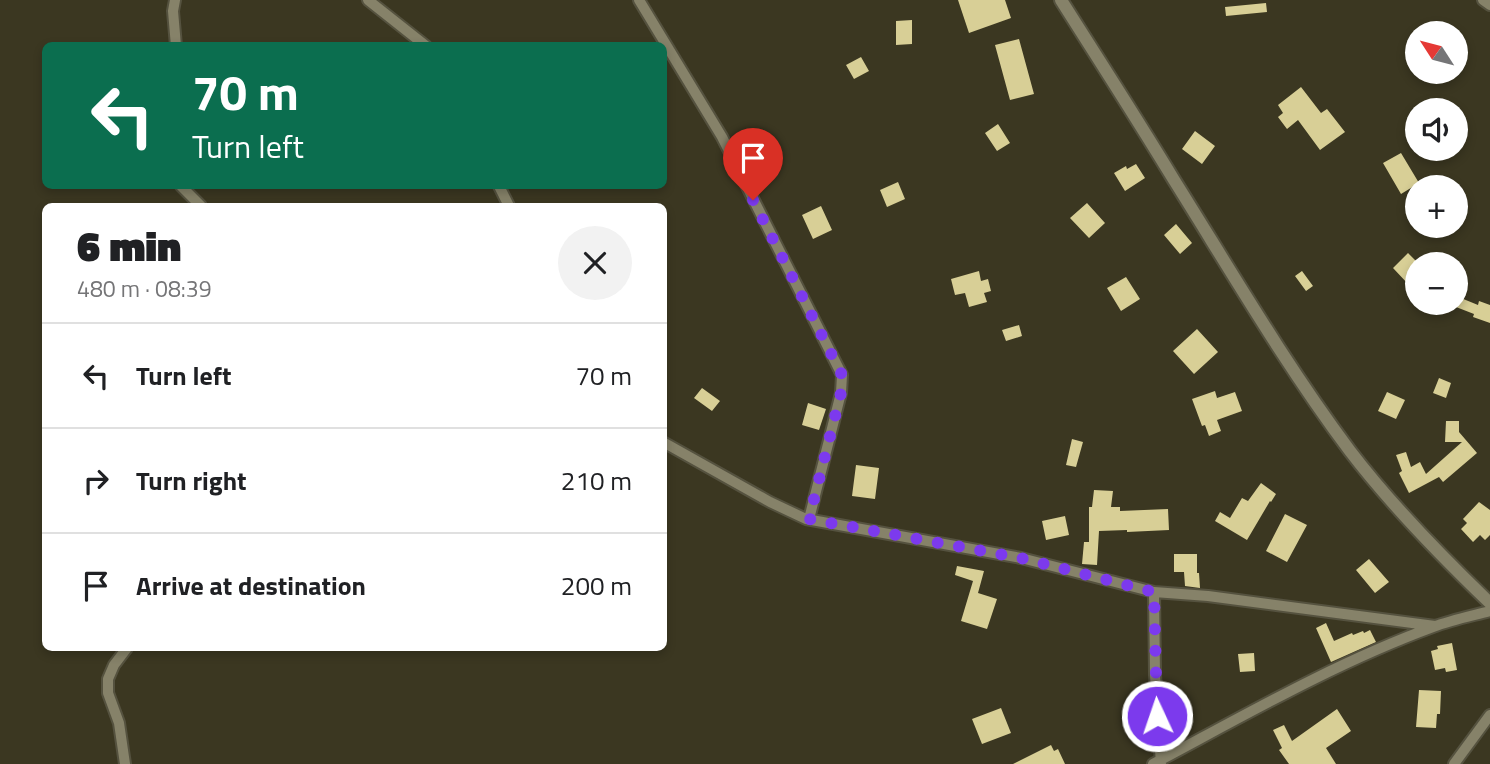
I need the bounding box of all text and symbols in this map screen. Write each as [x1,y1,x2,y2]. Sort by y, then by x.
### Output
north arrow [1405,21,1468,84]
map controls [1405,21,1468,315]
text: 70 m [192,54,299,129]
icon: left [77,70,168,161]
button: sound [1405,98,1468,161]
text: Turn left [192,122,304,170]
pin [723,128,783,200]
icon: arrive [734,139,772,177]
button: + [1405,175,1468,238]
text: 6 min [77,213,181,277]
button: close [558,226,632,300]
button: − [1405,252,1468,315]
text: 480 m · 08:39 [77,271,212,306]
text: Turn left [136,356,231,395]
text: 70 m [575,356,632,395]
icon: left [77,357,115,395]
text: Turn right [136,461,247,500]
text: 210 m [561,461,632,500]
icon: right [77,462,115,500]
text: Arrive at destination [136,566,366,605]
text: 200 m [561,566,632,605]
icon: arrive [77,567,115,605]
position arrow [1120,679,1194,753]

